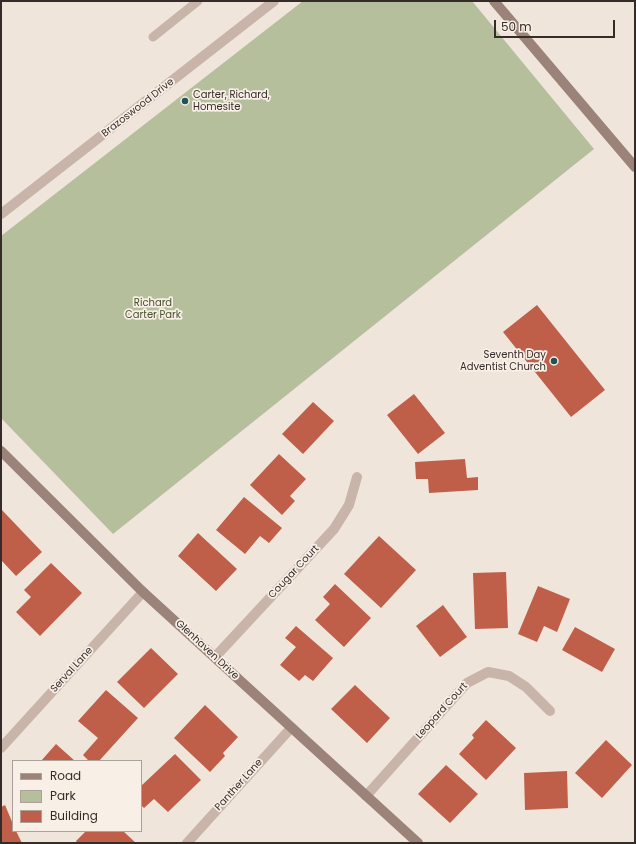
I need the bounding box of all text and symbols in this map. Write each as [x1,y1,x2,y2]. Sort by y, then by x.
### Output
scale bar [496,12,617,38]
text: 50 m [501,18,532,35]
street label: Brazoswood Drive [100,76,176,140]
place label: Carter, Richard, Homesite [193,89,270,112]
marker: Carter, Richard, Homesite [180,96,190,106]
park label: Richard Carter Park [125,297,181,320]
place label: Seventh Day Adventist Church [460,349,546,372]
marker: Seventh Day Adventist Church [549,356,559,366]
street label: Cougar Court [266,543,322,601]
street label: Glenhaven Drive [173,618,241,682]
street label: Serval Lane [48,645,96,695]
street label: Leopard Court [414,680,470,742]
street label: Panther Lane [213,757,265,813]
legend [12,760,142,832]
text: Road [50,767,81,784]
text: Park [50,787,76,804]
text: Building [50,807,98,824]

